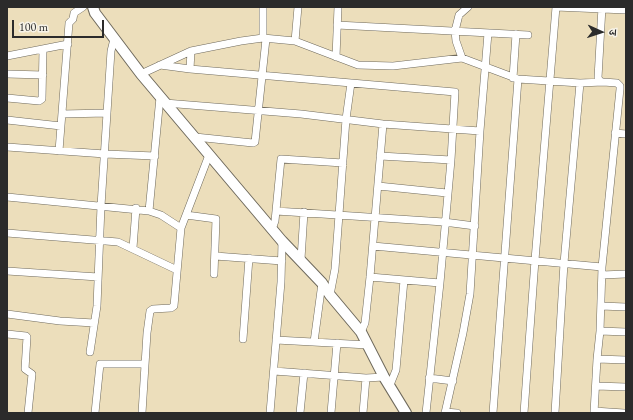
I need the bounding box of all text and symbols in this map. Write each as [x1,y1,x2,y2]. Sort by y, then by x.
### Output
scale bar [14,12,106,38]
north arrow [581,12,621,52]
text: 100 m [19,19,48,35]
text: उ [606,29,620,36]

